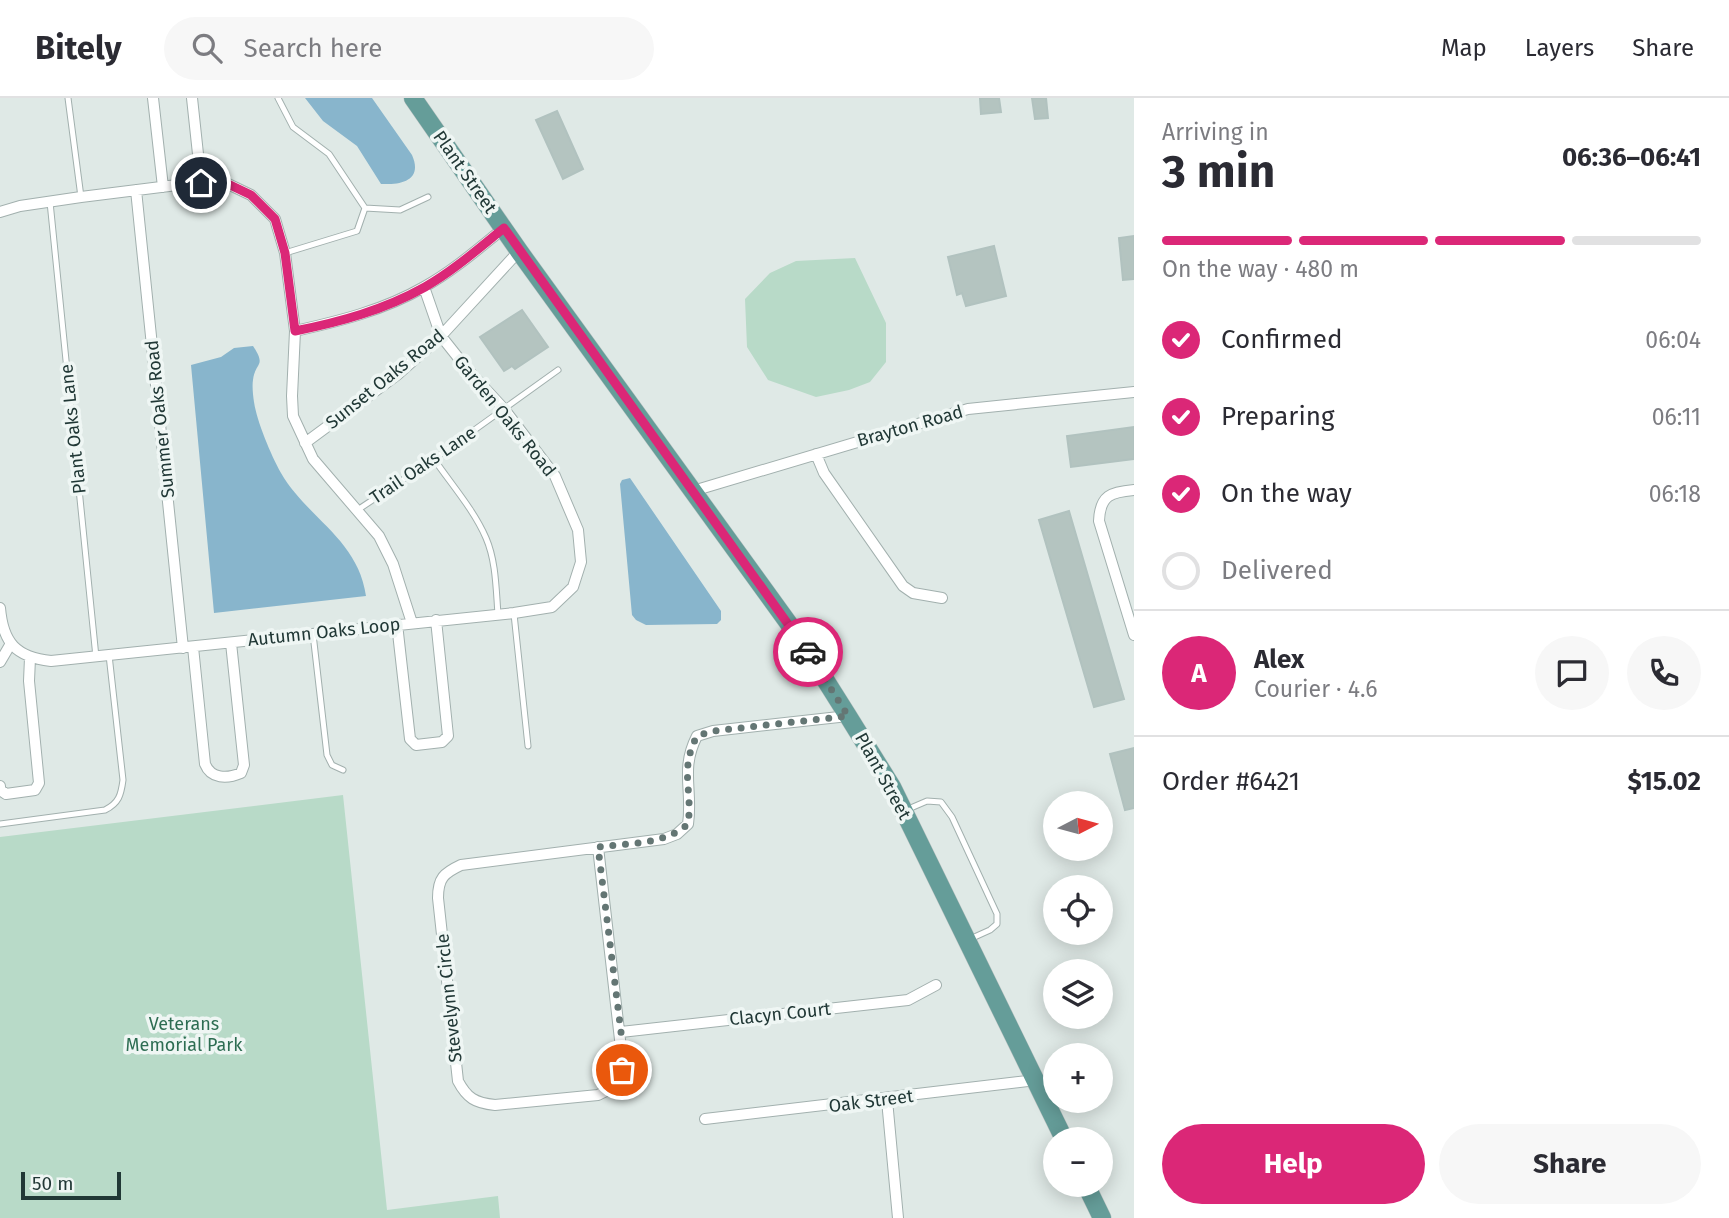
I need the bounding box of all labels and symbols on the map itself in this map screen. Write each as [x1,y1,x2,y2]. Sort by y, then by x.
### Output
street label: Plant Street [428,126,502,218]
pin [171,153,231,213]
street label: Sunset Oaks Road [321,324,449,434]
street label: Summer Oaks Road [141,339,179,499]
street label: Garden Oaks Road [449,351,561,481]
street label: Plant Oaks Lane [55,363,91,495]
street label: Brayton Road [854,400,966,452]
street label: Trail Oaks Lane [366,421,480,509]
street label: Autumn Oaks Loop [247,613,401,651]
courier [773,617,843,687]
street label: Plant Street [850,729,916,824]
north arrow [1043,791,1113,861]
street label: Stevelynn Circle [431,933,467,1063]
street label: Clacyn Court [728,998,832,1030]
park label: Veterans Memorial Park [126,1013,243,1056]
pin [592,1040,652,1100]
street label: Oak Street [828,1085,915,1117]
scale bar [21,1169,121,1201]

